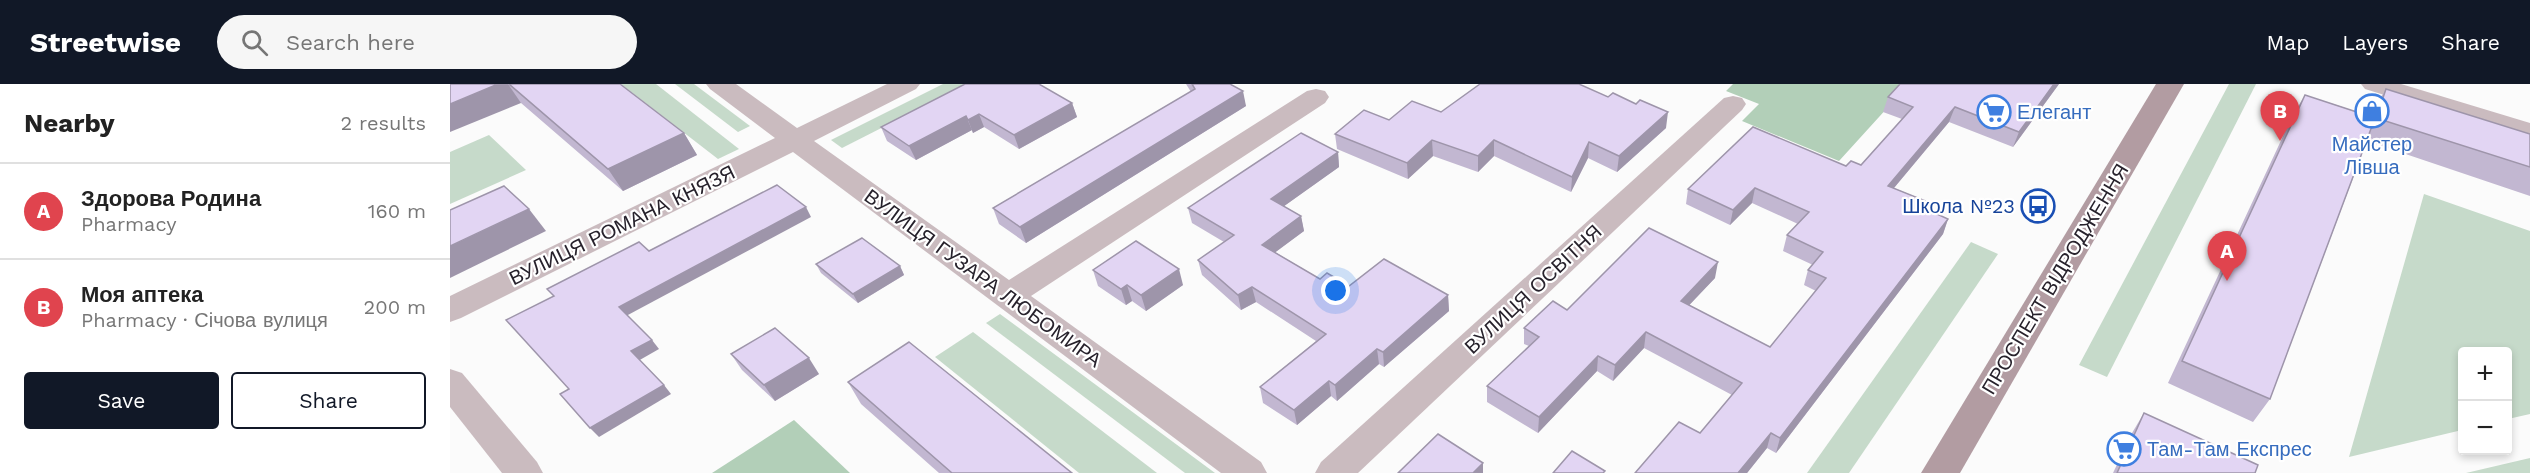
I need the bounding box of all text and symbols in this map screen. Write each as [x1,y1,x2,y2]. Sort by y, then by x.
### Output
search box [217,15,637,69]
text: Streetwise [30,26,181,59]
icon: search [238,26,271,59]
text: Search here [286,30,415,55]
text: Map [2266,30,2309,55]
text: Layers [2342,30,2408,55]
text: Share [2441,30,2500,55]
pin: B [2260,92,2300,141]
shop icon: Майстер Лівша [2354,93,2390,129]
supermarket icon: Елегант [1976,94,2012,130]
place label: Елегант [2017,100,2091,124]
text: Nearby [24,108,115,138]
text: 2 results [341,111,426,135]
place label: Майстер Лівша [2332,132,2412,179]
street label: ПРОСПЕКТ ВІДРОДЖЕННЯ [1977,159,2133,399]
street label: ВУЛИЦЯ РОМАНА КНЯЗЯ [505,160,739,290]
street label: ВУЛИЦЯ ГУЗАРА ЛЮБОМИРА [860,184,1107,372]
text: Здорова Родина [81,186,261,211]
bus stop icon: Школа №23 [2020,188,2056,224]
place label: Школа №23 [1902,194,2015,218]
text: A [37,199,50,223]
text: 160 m [368,199,426,223]
text: Pharmacy [81,212,177,236]
street label: ВУЛИЦЯ ОСВІТНЯ [1460,219,1606,359]
pin: A [2208,232,2246,281]
your location [1321,276,1350,305]
text: Моя аптека [81,282,203,307]
text: B [37,295,50,319]
text: 200 m [364,295,426,319]
text: Pharmacy · Січова вулиця [81,308,328,332]
map controls [2458,347,2512,455]
button: + [2458,347,2512,401]
button: Save [24,372,219,429]
button: Share [231,372,426,429]
button: − [2458,401,2512,455]
supermarket icon: Там-Там Експрес [2106,431,2142,467]
place label: Там-Там Експрес [2147,437,2312,461]

